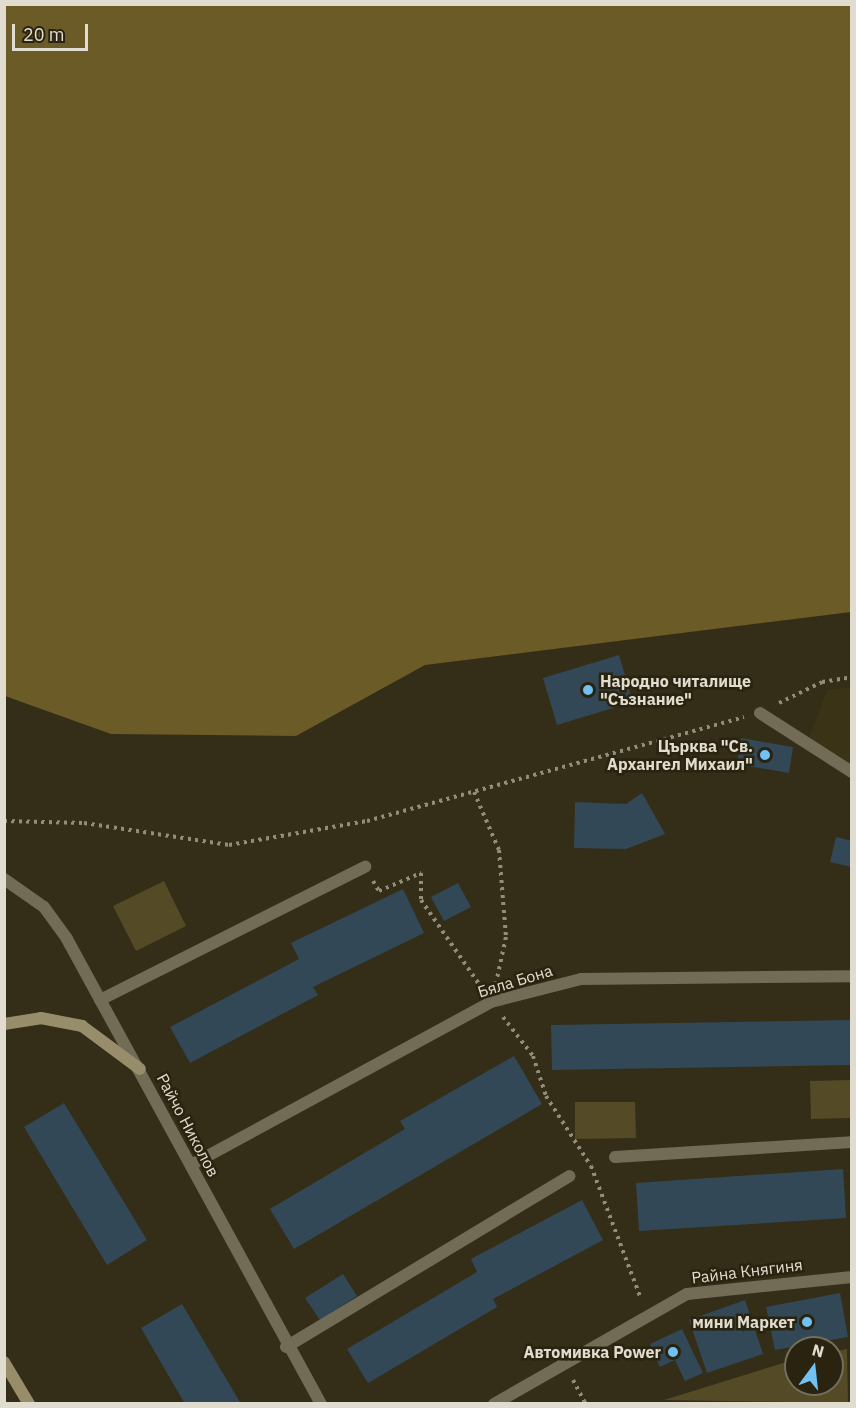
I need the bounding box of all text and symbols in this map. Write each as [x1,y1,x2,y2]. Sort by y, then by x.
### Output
scale bar [15,12,92,50]
text: 20 m [23,23,65,46]
place label: Народно читалище "Съзнание" [600,671,751,709]
marker: Народно читалище "Съзнание" [581,683,595,697]
place label: Църква "Св. Архангел Михаил" [607,736,753,774]
marker: Църква "Св. Архангел Михаил" [758,748,772,762]
street label: Бяла Бона [475,961,555,1001]
street label: Райчо Николов [153,1070,223,1180]
street label: Райна Княгиня [690,1255,804,1287]
place label: мини Маркет [692,1312,795,1332]
marker: мини Маркет [800,1315,814,1329]
north arrow [784,1336,844,1396]
text: N [810,1339,826,1362]
place label: Автомивка Power [523,1342,661,1362]
marker: Автомивка Power [666,1345,680,1359]

